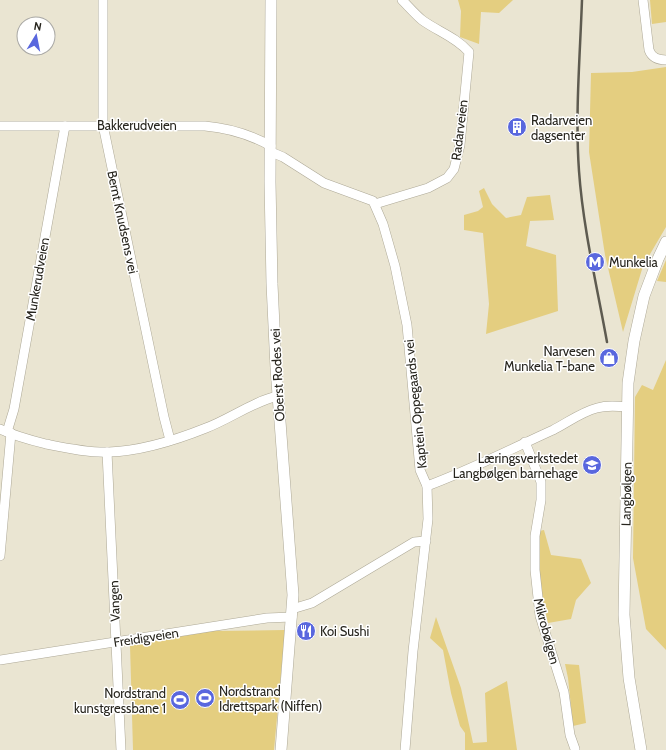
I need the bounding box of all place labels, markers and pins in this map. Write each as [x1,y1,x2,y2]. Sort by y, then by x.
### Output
place label: Radarveien dagsenter [531,112,592,143]
building icon: Radarveien dagsenter [506,116,528,138]
metro station icon: Munkelia [584,251,606,273]
place label: Munkelia [609,254,658,270]
place label: Narvesen Munkelia T-bane [504,343,595,374]
shop icon: Narvesen Munkelia T-bane [598,347,620,369]
place label: Læringsverkstedet Langbølgen barnehage [453,450,579,481]
school or university icon: Læringsverkstedet Langbølgen barnehage [581,454,603,476]
restaurant icon: Koi Sushi [295,620,317,642]
place label: Koi Sushi [320,623,369,639]
place label: Nordstrand Idrettspark (Niffen) [219,683,322,714]
place label: Nordstrand kunstgressbane 1 [74,685,166,716]
sports icon: Nordstrand Idrettspark (Niffen) [194,687,216,709]
sports icon: Nordstrand kunstgressbane 1 [169,689,191,711]

